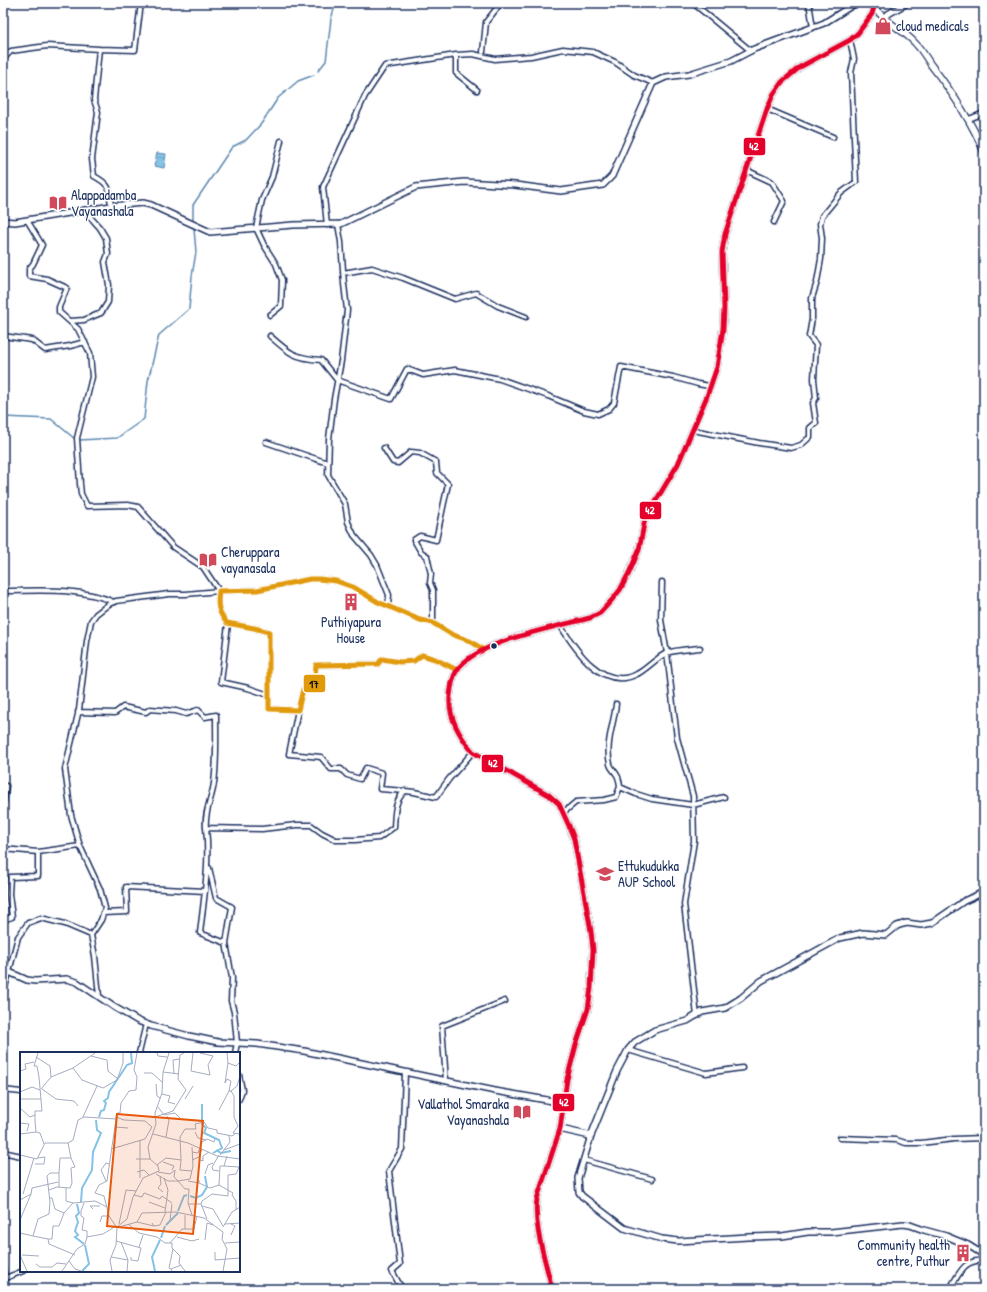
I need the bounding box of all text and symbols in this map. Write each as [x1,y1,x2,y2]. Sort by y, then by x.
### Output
shop icon: cloud medicals [873,16,893,36]
place label: cloud medicals [896,16,969,35]
line badge: 42 [743,137,766,156]
text: 42 [749,139,759,153]
place label: Alappadamba Vayanashala [71,185,137,221]
library icon: Alappadamba Vayanashala [48,193,68,213]
line badge: 42 [639,501,662,520]
text: 42 [645,503,655,517]
place label: Cheruppara vayanasala [221,542,280,578]
library icon: Cheruppara vayanasala [198,550,218,570]
building icon: Puthiyapura House [341,592,361,612]
place label: Puthiyapura House [321,612,382,647]
unlabelled marker [489,641,499,651]
line badge: 17 [303,674,326,693]
text: 17 [309,677,319,691]
line badge: 42 [481,754,504,773]
text: 42 [488,756,498,770]
place label: Ettukudukka AUP School [618,856,680,891]
school or university icon: Ettukudukka AUP School [595,864,615,884]
inset map [20,1052,240,1272]
line badge: 42 [552,1093,575,1112]
place label: Vallathol Smaraka Vayanashala [417,1094,510,1130]
text: 42 [559,1095,569,1109]
library icon: Vallathol Smaraka Vayanashala [512,1102,532,1122]
place label: Community health centre, Puthur [857,1235,951,1270]
building icon: Community health centre, Puthur [953,1243,973,1263]

